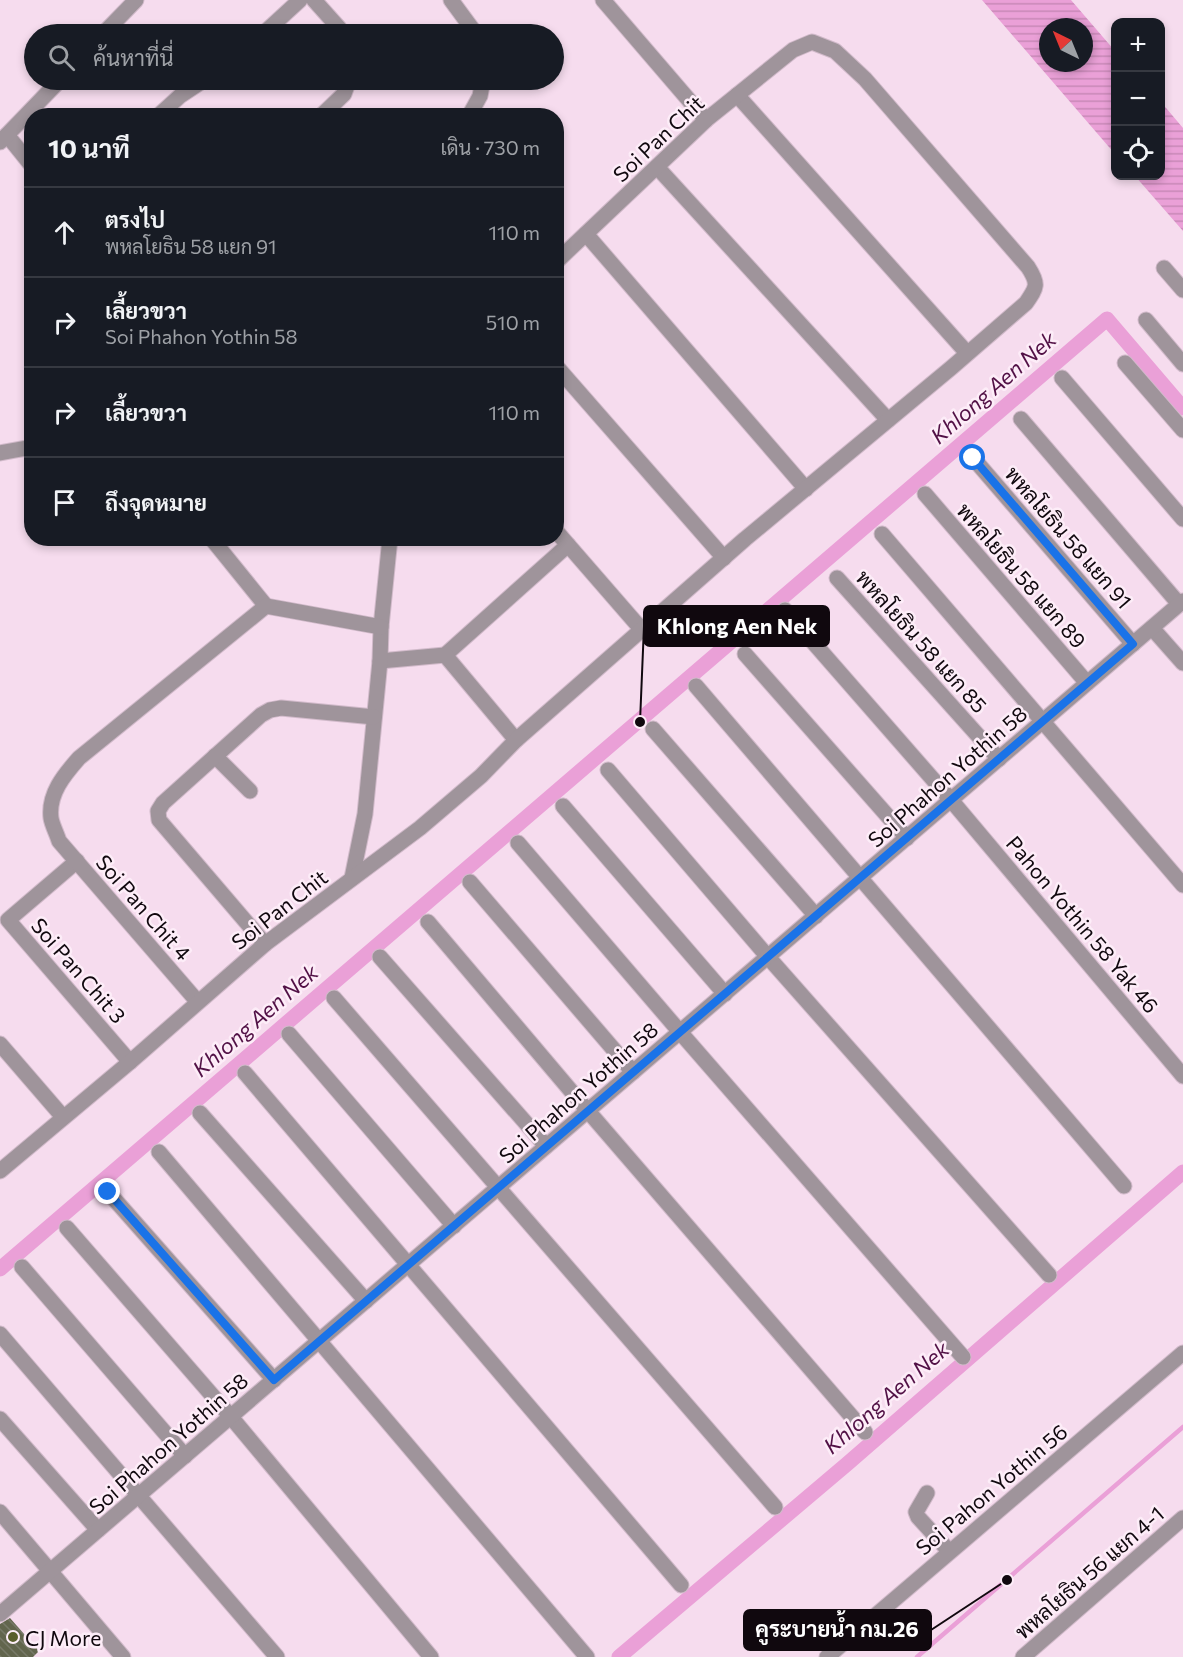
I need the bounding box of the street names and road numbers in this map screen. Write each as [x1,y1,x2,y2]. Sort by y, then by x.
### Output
street label: Soi Pan Chit [607,90,709,186]
street label: พหลโยธิน 58 แยก 91 [1000,461,1138,613]
street label: พหลโยธิน 58 แยก 89 [952,497,1092,653]
street label: พหลโยธิน 58 แยก 85 [851,565,993,717]
street label: Soi Phahon Yothin 58 [863,700,1031,852]
street label: Pahon Yothin 58 Yak 46 [1002,830,1164,1018]
street label: Soi Pan Chit 4 [91,849,197,965]
street label: Soi Pan Chit [226,864,332,954]
street label: Soi Pan Chit 3 [27,912,131,1028]
street label: Soi Phahon Yothin 58 [494,1016,662,1168]
street label: Soi Phahon Yothin 58 [84,1367,252,1519]
street label: Soi Pahon Yothin 56 [910,1418,1072,1560]
street label: พหลโยธิน 56 แยก 4-1 [1009,1501,1169,1643]

